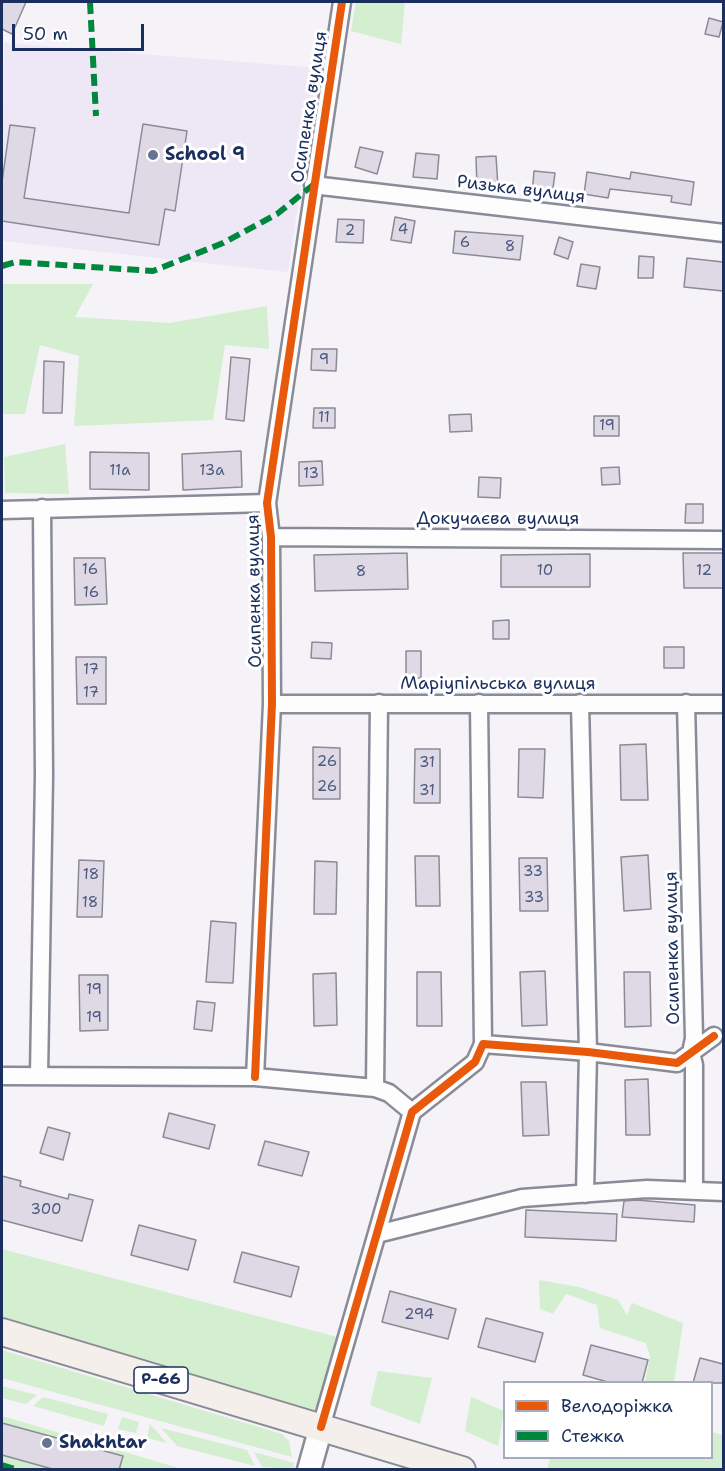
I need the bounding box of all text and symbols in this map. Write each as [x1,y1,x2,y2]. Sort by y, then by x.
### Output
scale bar [15,12,147,50]
text: 50 m [23,22,68,46]
street label: Осипенка вулиця [287,29,333,185]
place label: School 9 [165,144,245,166]
marker: School 9 [146,148,160,162]
street label: Ризька вулиця [456,171,586,209]
house number: 4 [398,221,408,239]
house number: 2 [345,222,355,240]
house number: 6 [460,234,470,252]
house number: 8 [505,238,515,256]
house number: 9 [319,351,329,369]
house number: 11 [318,409,330,427]
house number: 19 [599,417,615,435]
house number: 11а [109,462,131,480]
house number: 13а [199,462,225,480]
house number: 13 [303,465,319,483]
street label: Докучаєва вулиця [417,508,579,530]
street label: Осипенка вулиця [243,514,267,668]
house number: 16 [82,561,98,579]
house number: 10 [537,562,553,580]
house number: 12 [696,562,712,580]
house number: 8 [356,563,366,581]
house number: 16 [83,584,99,602]
house number: 17 [83,661,99,679]
street label: Маріупільська вулиця [400,673,596,695]
house number: 17 [83,684,99,702]
house number: 26 [317,753,337,771]
house number: 31 [419,754,435,772]
house number: 26 [317,778,337,796]
house number: 31 [419,782,435,800]
house number: 33 [523,863,543,881]
house number: 18 [83,866,99,884]
street label: Осипенка вулиця [661,871,685,1025]
house number: 33 [524,889,544,907]
house number: 18 [82,894,98,912]
house number: 19 [86,981,102,999]
house number: 19 [86,1009,102,1027]
house number: 300 [30,1201,62,1219]
house number: 294 [404,1306,434,1324]
road number: Р-66 [134,1367,188,1393]
legend [503,1381,713,1459]
text: Велодоріжка [561,1394,673,1418]
text: Стежка [561,1424,624,1448]
place label: Shakhtar [59,1432,147,1454]
marker: Shakhtar [40,1436,54,1450]

